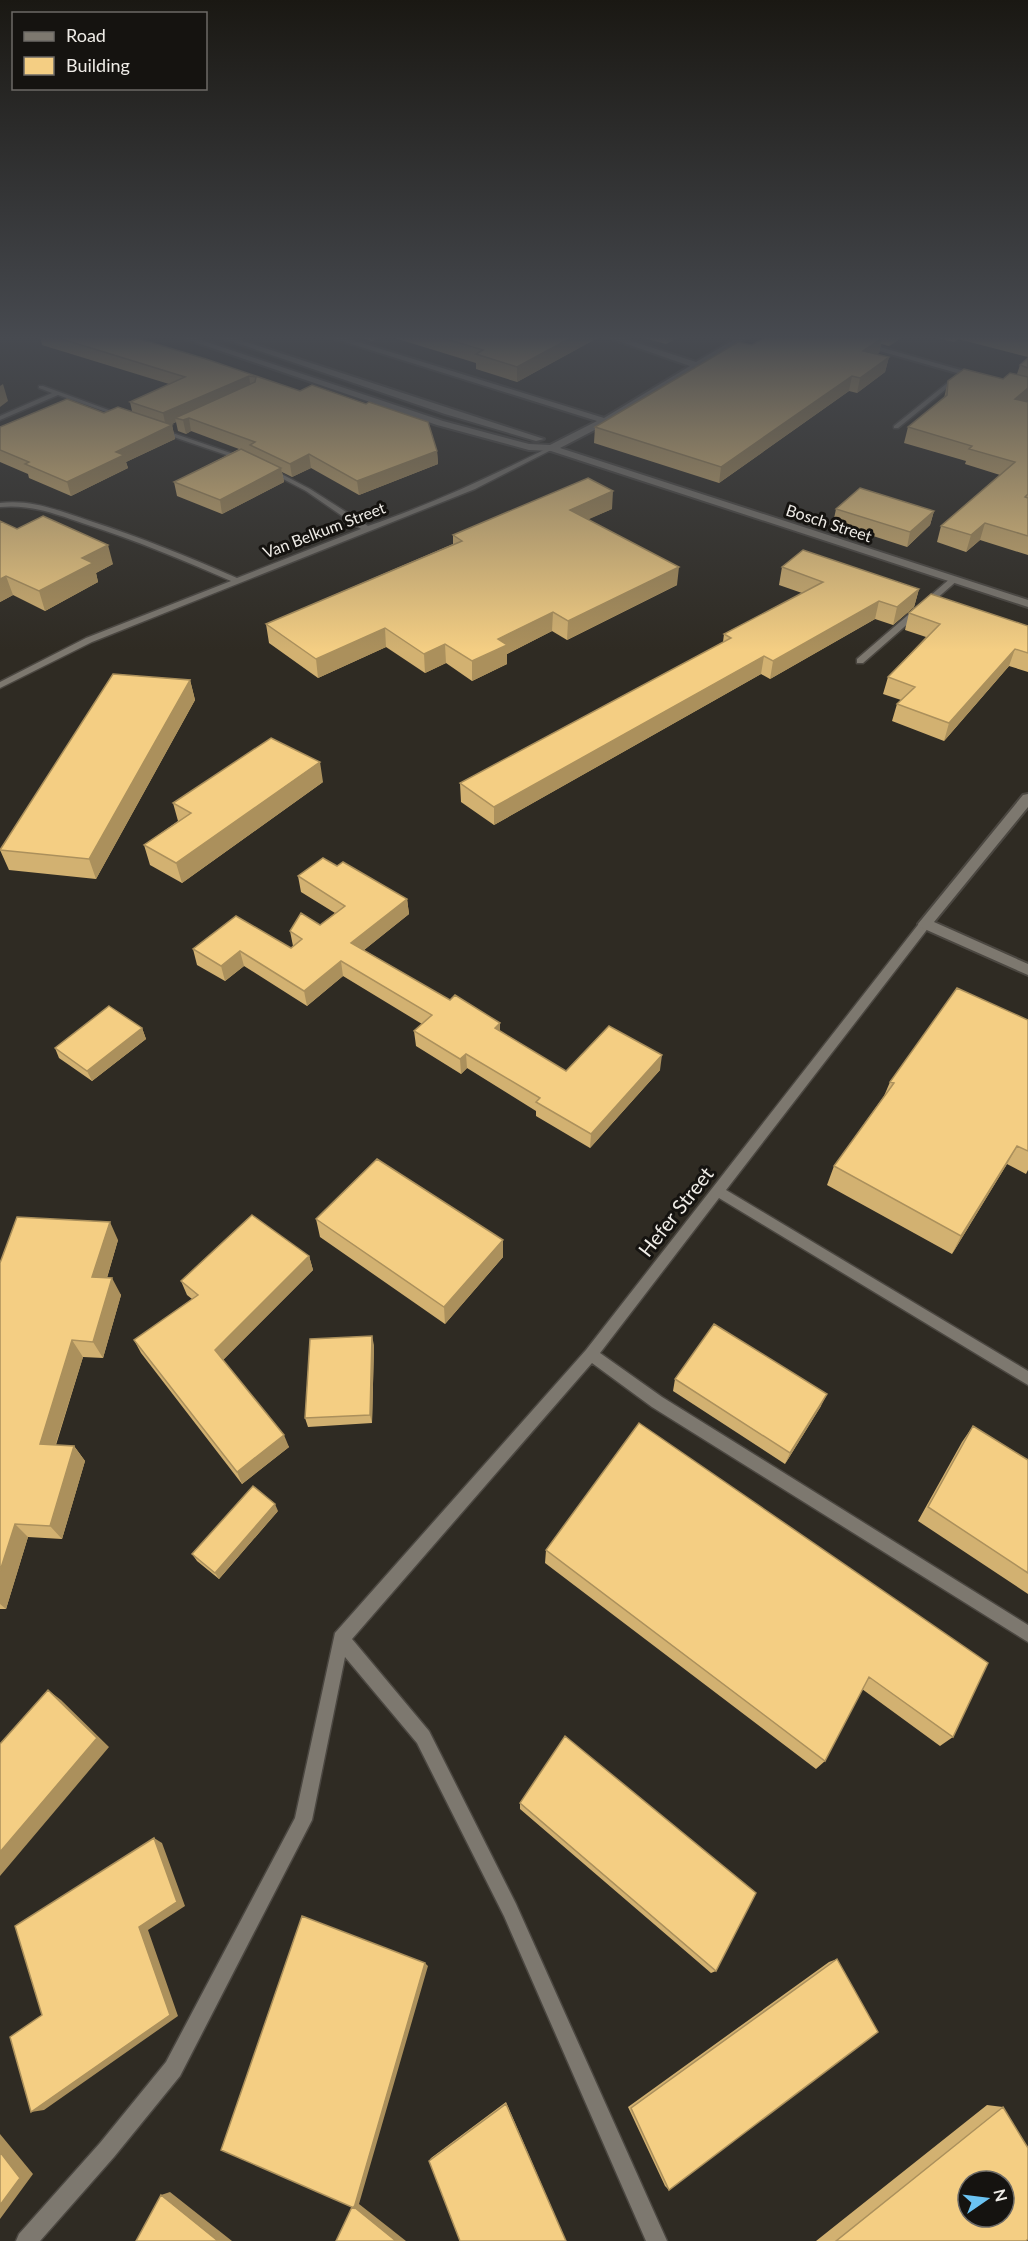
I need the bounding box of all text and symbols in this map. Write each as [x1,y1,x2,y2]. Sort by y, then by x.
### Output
legend [12,12,207,90]
text: Road [66,24,106,46]
text: Building [66,54,130,76]
street label: Van Belkum Street [260,497,388,562]
street label: Bosch Street [784,500,875,545]
street label: Hefer Street [633,1162,718,1261]
north arrow [956,2169,1016,2229]
text: N [990,2187,1012,2204]

